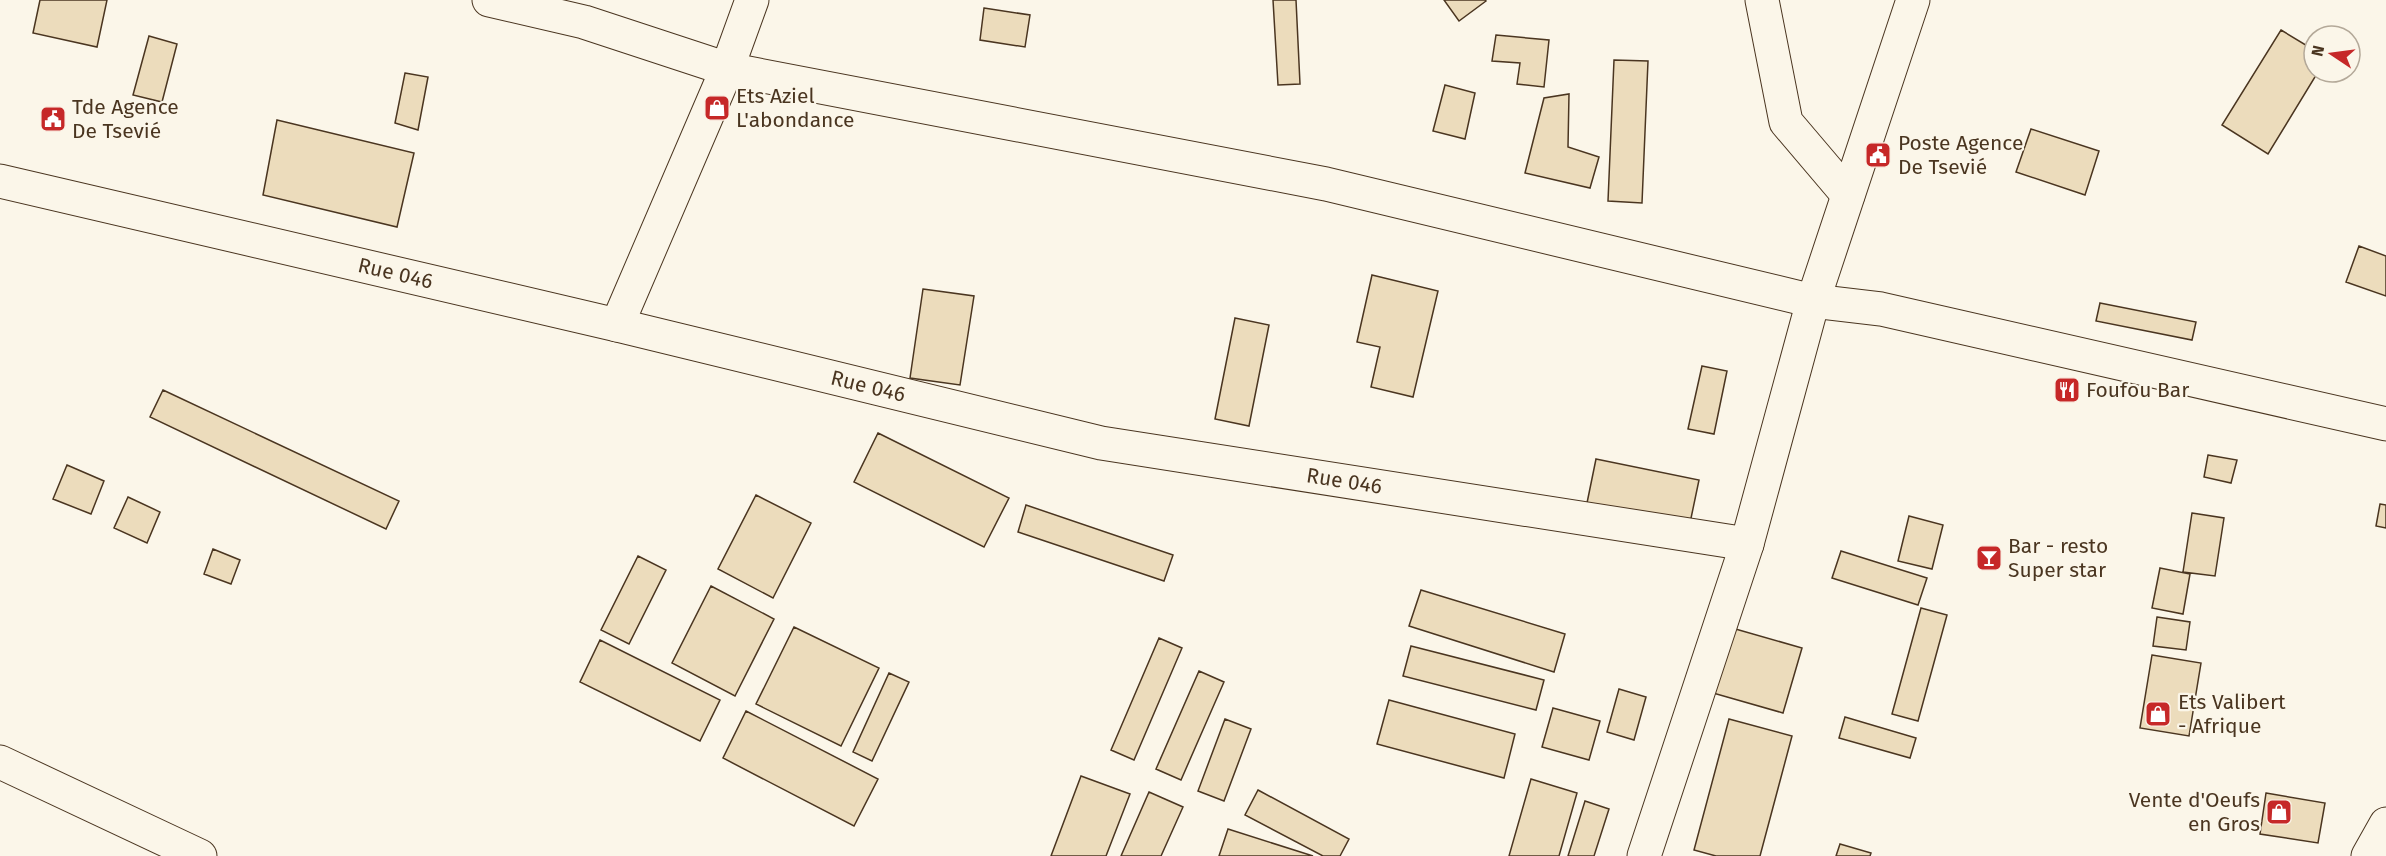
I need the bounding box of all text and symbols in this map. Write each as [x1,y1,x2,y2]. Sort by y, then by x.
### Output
north arrow [2302,24,2362,84]
text: N [2307,43,2328,58]
place label: Ets Aziel L'abondance [736,83,854,133]
shop icon: Ets Aziel L'abondance [702,93,732,123]
place label: Tde Agence De Tsevié [72,94,179,144]
public building icon: Tde Agence De Tsevié [38,104,68,134]
place label: Poste Agence De Tsevié [1898,130,2023,180]
public building icon: Poste Agence De Tsevié [1863,140,1893,170]
street label: Rue 046 [355,252,435,295]
street label: Rue 046 [828,365,908,408]
restaurant icon: Foufou Bar [2052,375,2082,405]
place label: Foufou Bar [2086,377,2189,403]
street label: Rue 046 [1305,462,1384,500]
place label: Bar - resto Super star [2008,533,2108,583]
bar icon: Bar - resto Super star [1974,543,2004,573]
place label: Ets Valibert - Afrique [2178,689,2286,739]
shop icon: Ets Valibert - Afrique [2143,699,2173,729]
place label: Vente d'Oeufs en Gros [2129,787,2260,837]
shop icon: Vente d'Oeufs en Gros [2264,797,2294,827]

